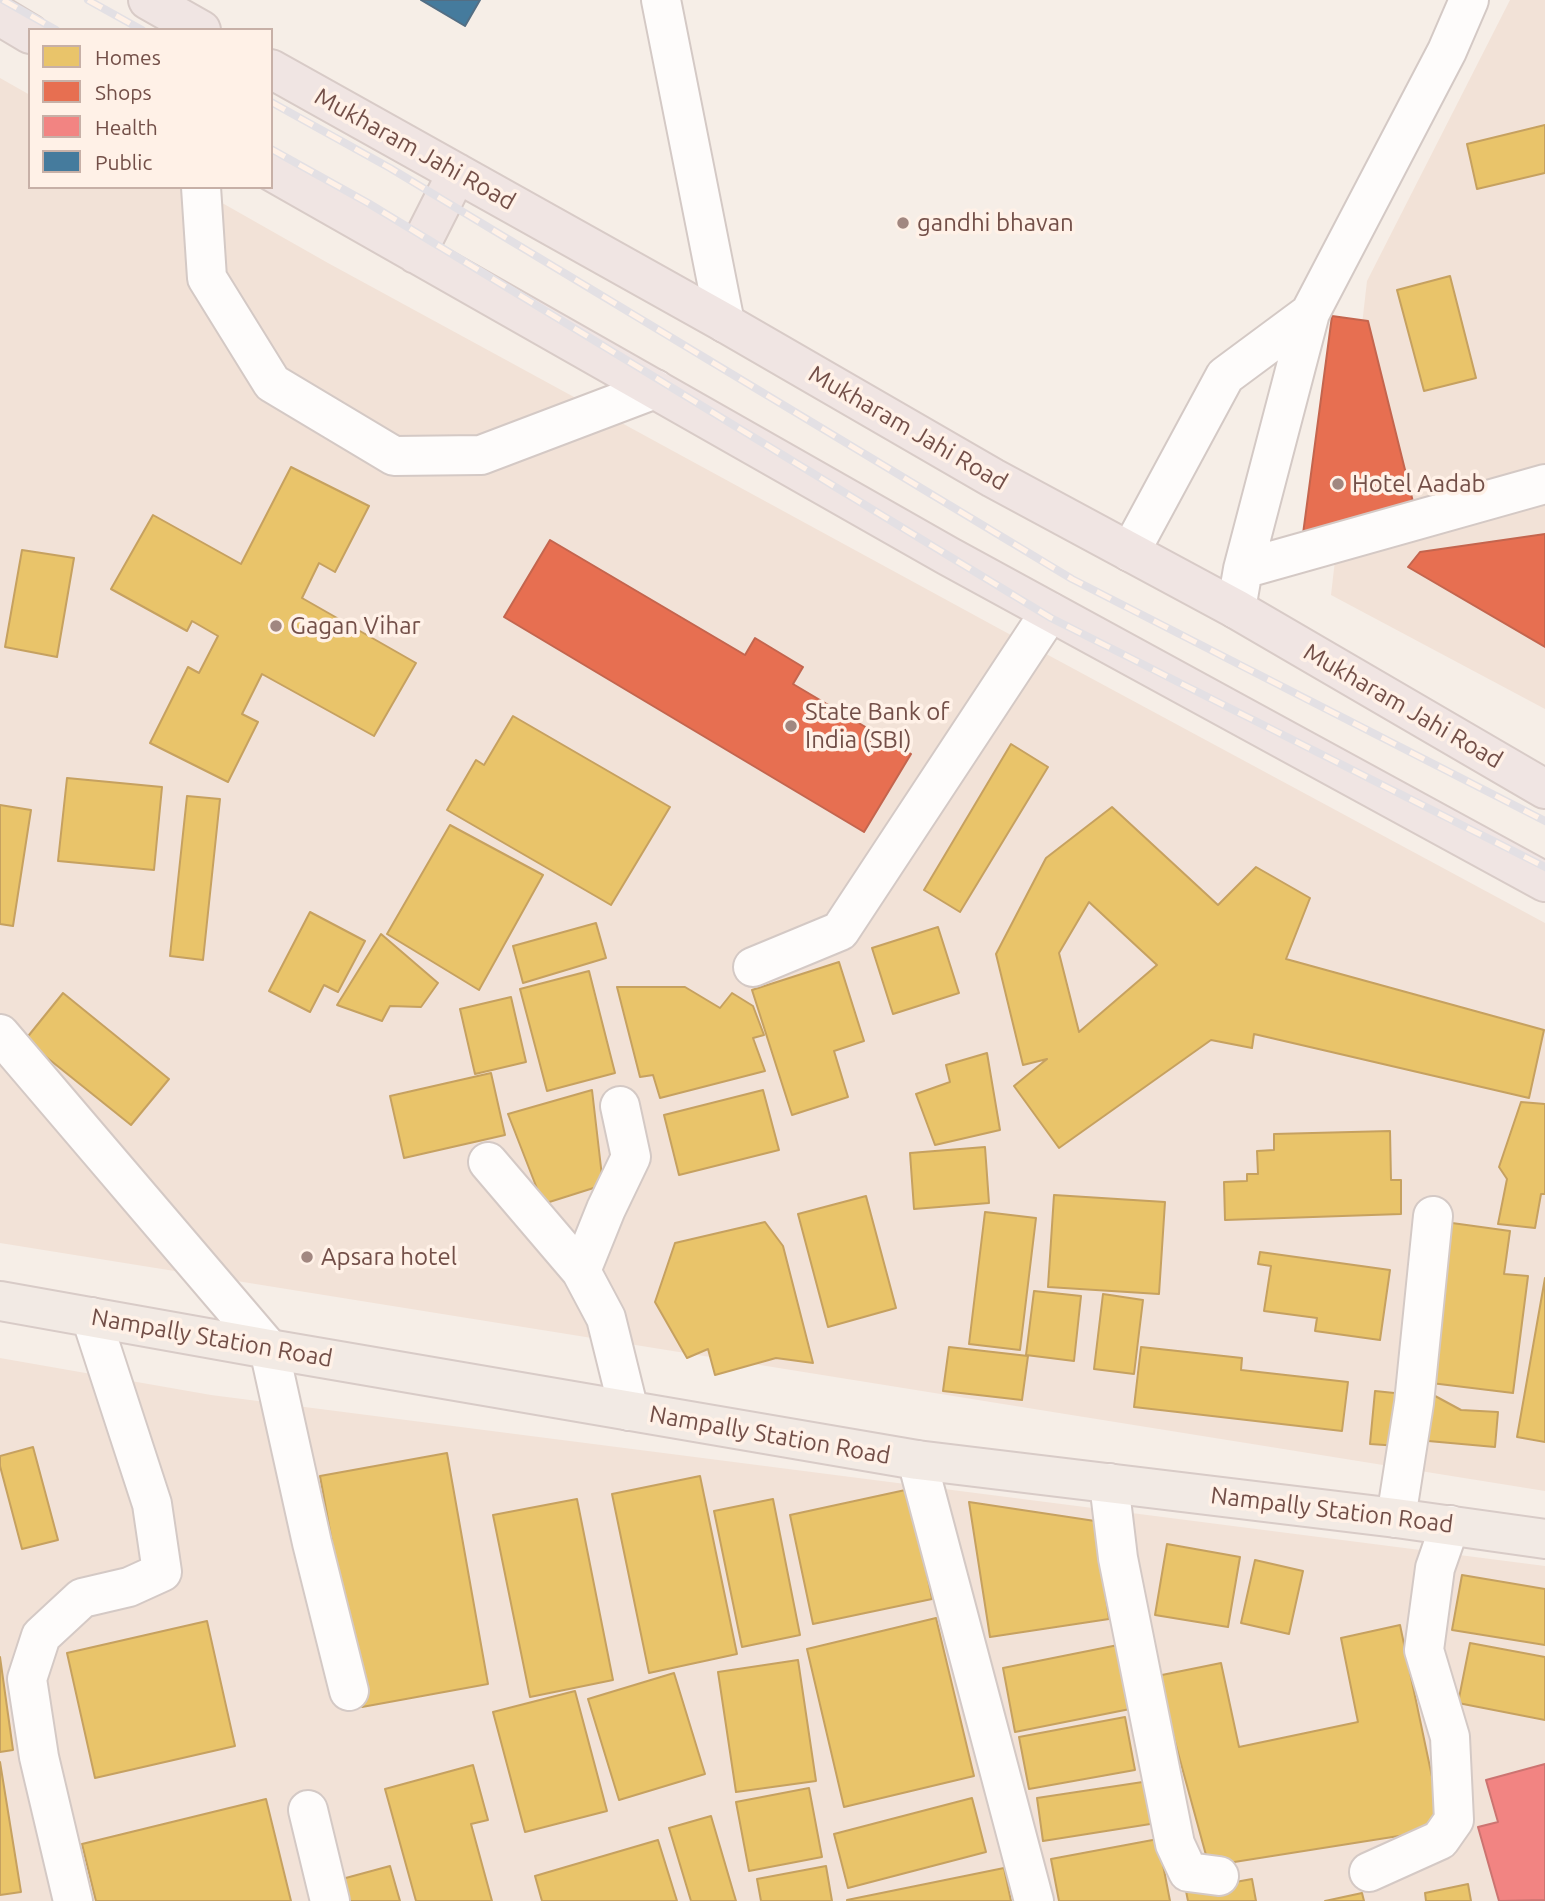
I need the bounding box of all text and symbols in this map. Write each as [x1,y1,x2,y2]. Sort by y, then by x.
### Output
legend [28,28,273,189]
text: Homes [95,45,161,69]
text: Shops [95,80,152,104]
street label: Mukharam Jahi Road [310,82,520,216]
text: Health [95,115,158,139]
text: Public [95,150,152,174]
place label: gandhi bhavan [917,209,1074,237]
marker: gandhi bhavan [895,215,911,231]
street label: Mukharam Jahi Road [803,359,1013,497]
place label: Hotel Aadab [1352,470,1486,498]
marker: Hotel Aadab [1330,476,1346,492]
place label: Gagan Vihar [290,612,421,640]
marker: Gagan Vihar [268,618,284,634]
street label: Mukharam Jahi Road [1298,637,1508,775]
place label: State Bank of India (SBI) [805,698,950,754]
marker: State Bank of India (SBI) [783,718,799,734]
place label: Apsara hotel [321,1243,457,1271]
marker: Apsara hotel [299,1249,315,1265]
street label: Nampally Station Road [89,1303,335,1373]
street label: Nampally Station Road [647,1400,893,1470]
street label: Nampally Station Road [1209,1481,1455,1539]

